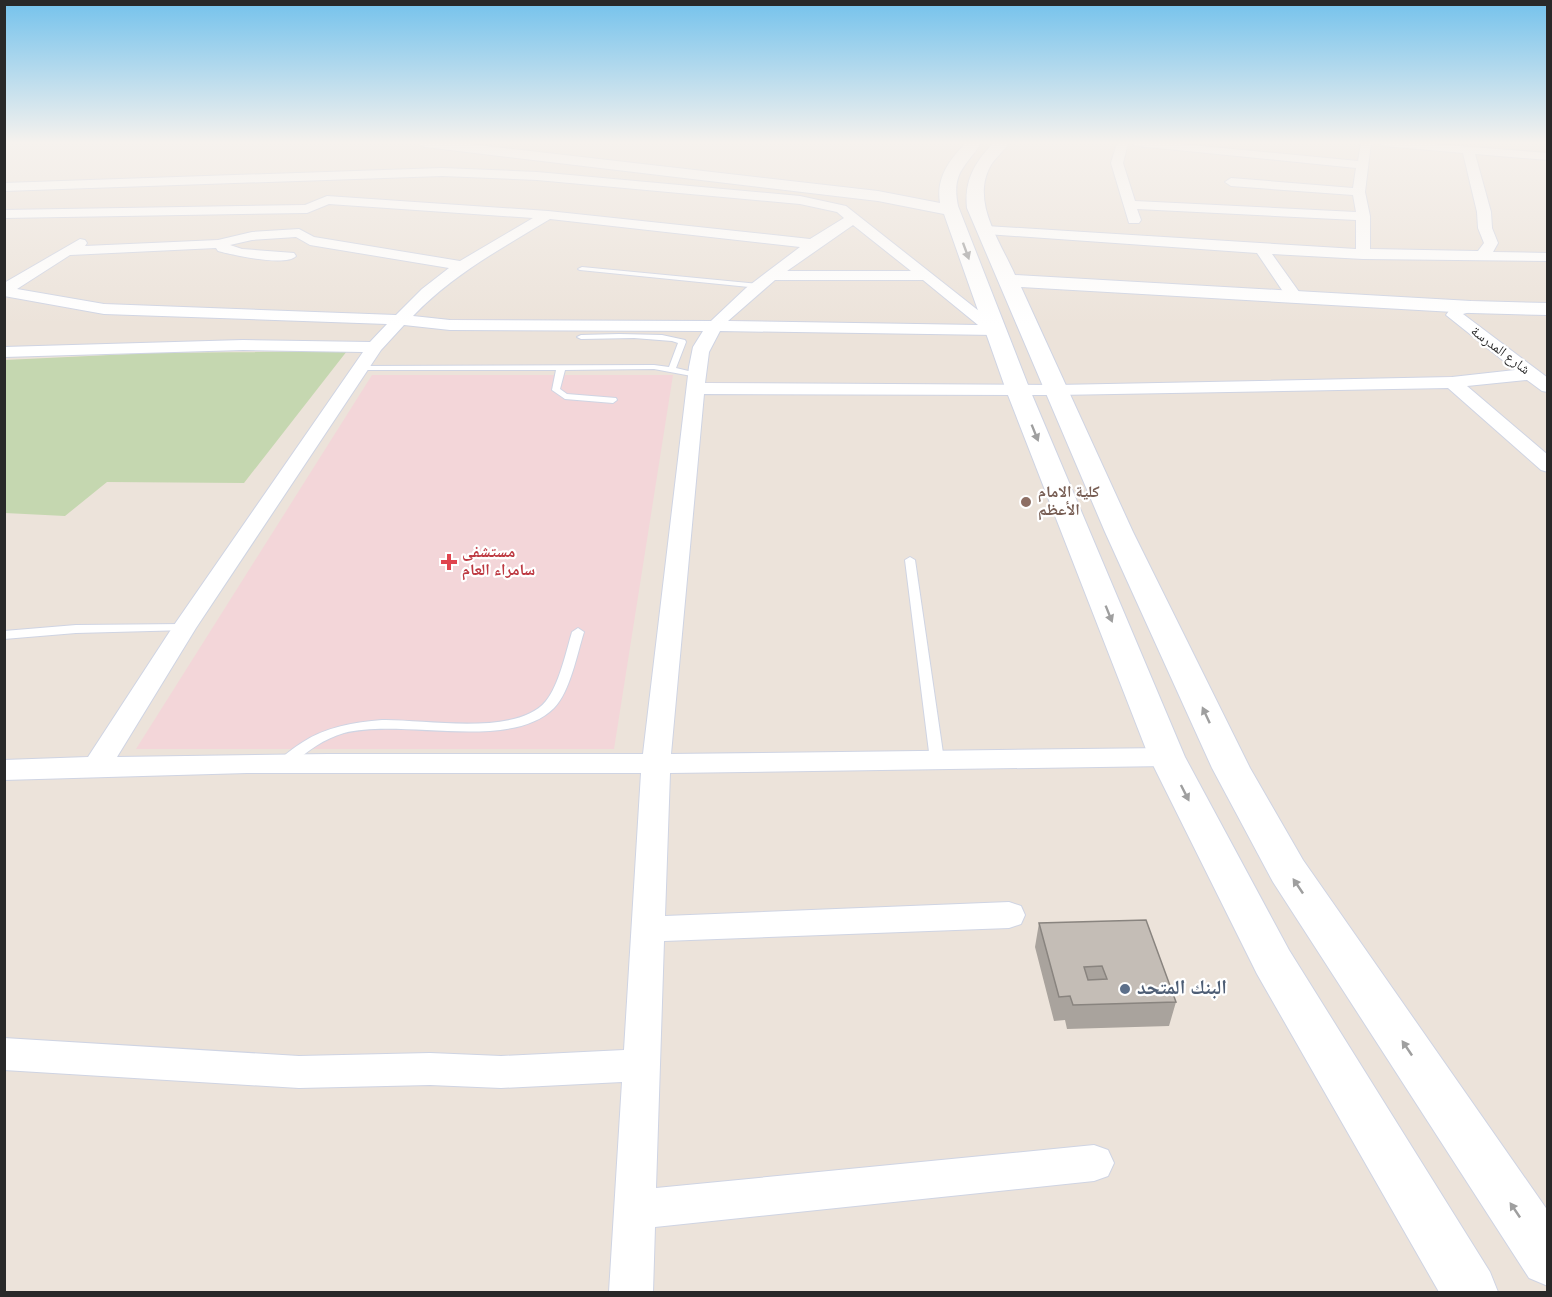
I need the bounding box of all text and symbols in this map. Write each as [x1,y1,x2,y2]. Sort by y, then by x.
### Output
one-way arrow [962,242,972,260]
street label: شارع المدرسة [1467,323,1533,379]
one-way arrow [1030,425,1040,443]
place label: كلية الامام الأعظم [1038,483,1100,521]
marker: كلية الامام الأعظم [1019,495,1033,509]
place label: مستشفى سامراء العام [462,543,535,581]
marker: مستشفى سامراء العام [440,553,458,571]
one-way arrow [1105,605,1114,623]
one-way arrow [1201,706,1210,723]
one-way arrow [1180,785,1190,802]
one-way arrow [1293,878,1304,894]
place label: البنك المتحد [1137,976,1227,1002]
marker: البنك المتحد [1118,982,1132,996]
one-way arrow [1402,1040,1413,1056]
one-way arrow [1510,1202,1521,1218]

